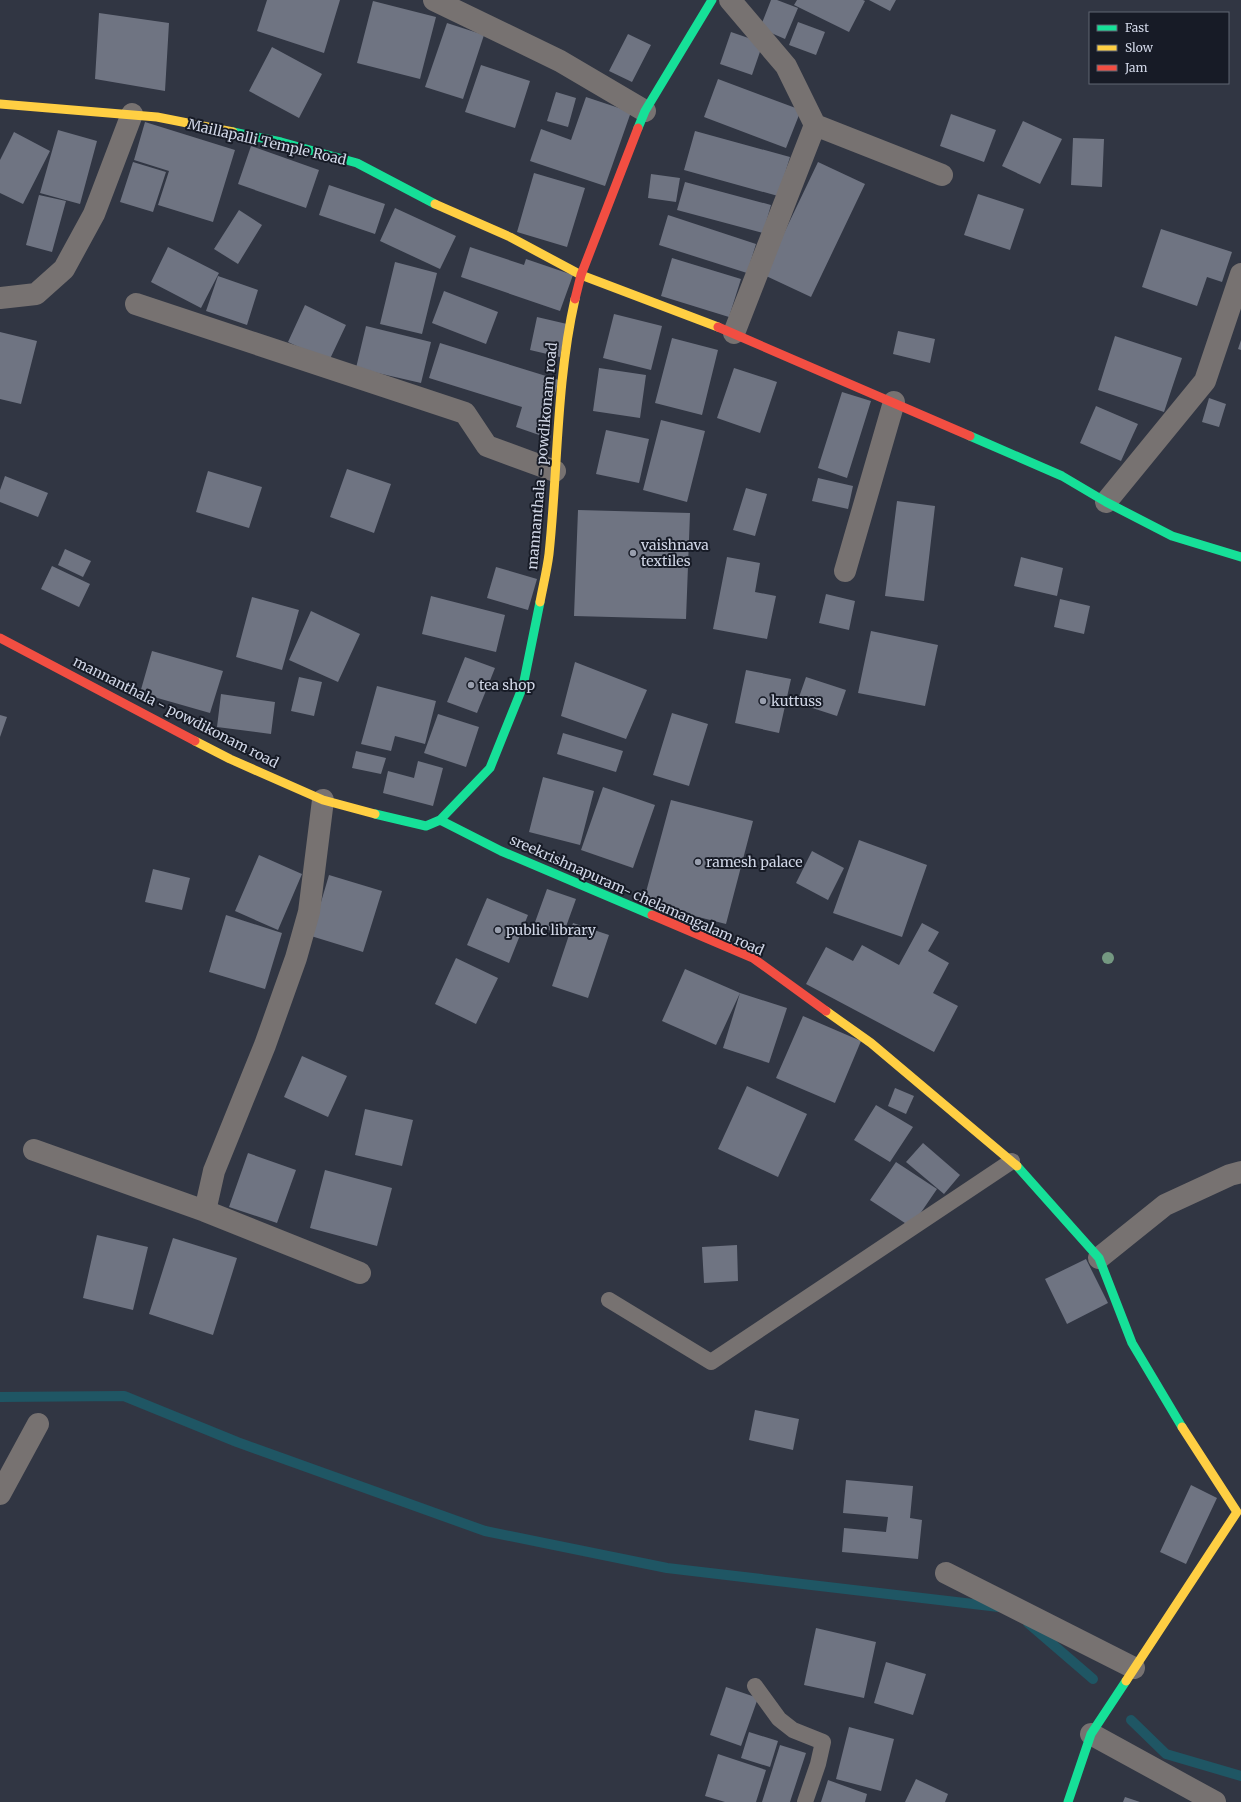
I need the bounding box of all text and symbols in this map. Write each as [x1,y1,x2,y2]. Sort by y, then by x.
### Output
legend [1089,12,1229,84]
text: Fast [1125,20,1149,35]
text: Slow [1125,40,1154,55]
text: Jam [1124,60,1148,75]
street label: Maillapalli Temple Road [186,115,349,169]
street label: mannanthala - powdikonam road [523,341,561,570]
place label: vaishnava textiles [640,536,709,570]
marker: vaishnava textiles [628,548,638,558]
street label: mannanthala - powdikonam road [70,652,282,772]
place label: tea shop [479,676,535,694]
marker: tea shop [466,680,476,690]
place label: kuttuss [771,692,822,710]
marker: kuttuss [758,696,768,706]
street label: sreekrishnapuram- chelamangalam road [507,831,767,960]
place label: ramesh palace [706,853,803,871]
marker: ramesh palace [693,857,703,867]
place label: public library [506,921,597,939]
marker: public library [493,925,503,935]

